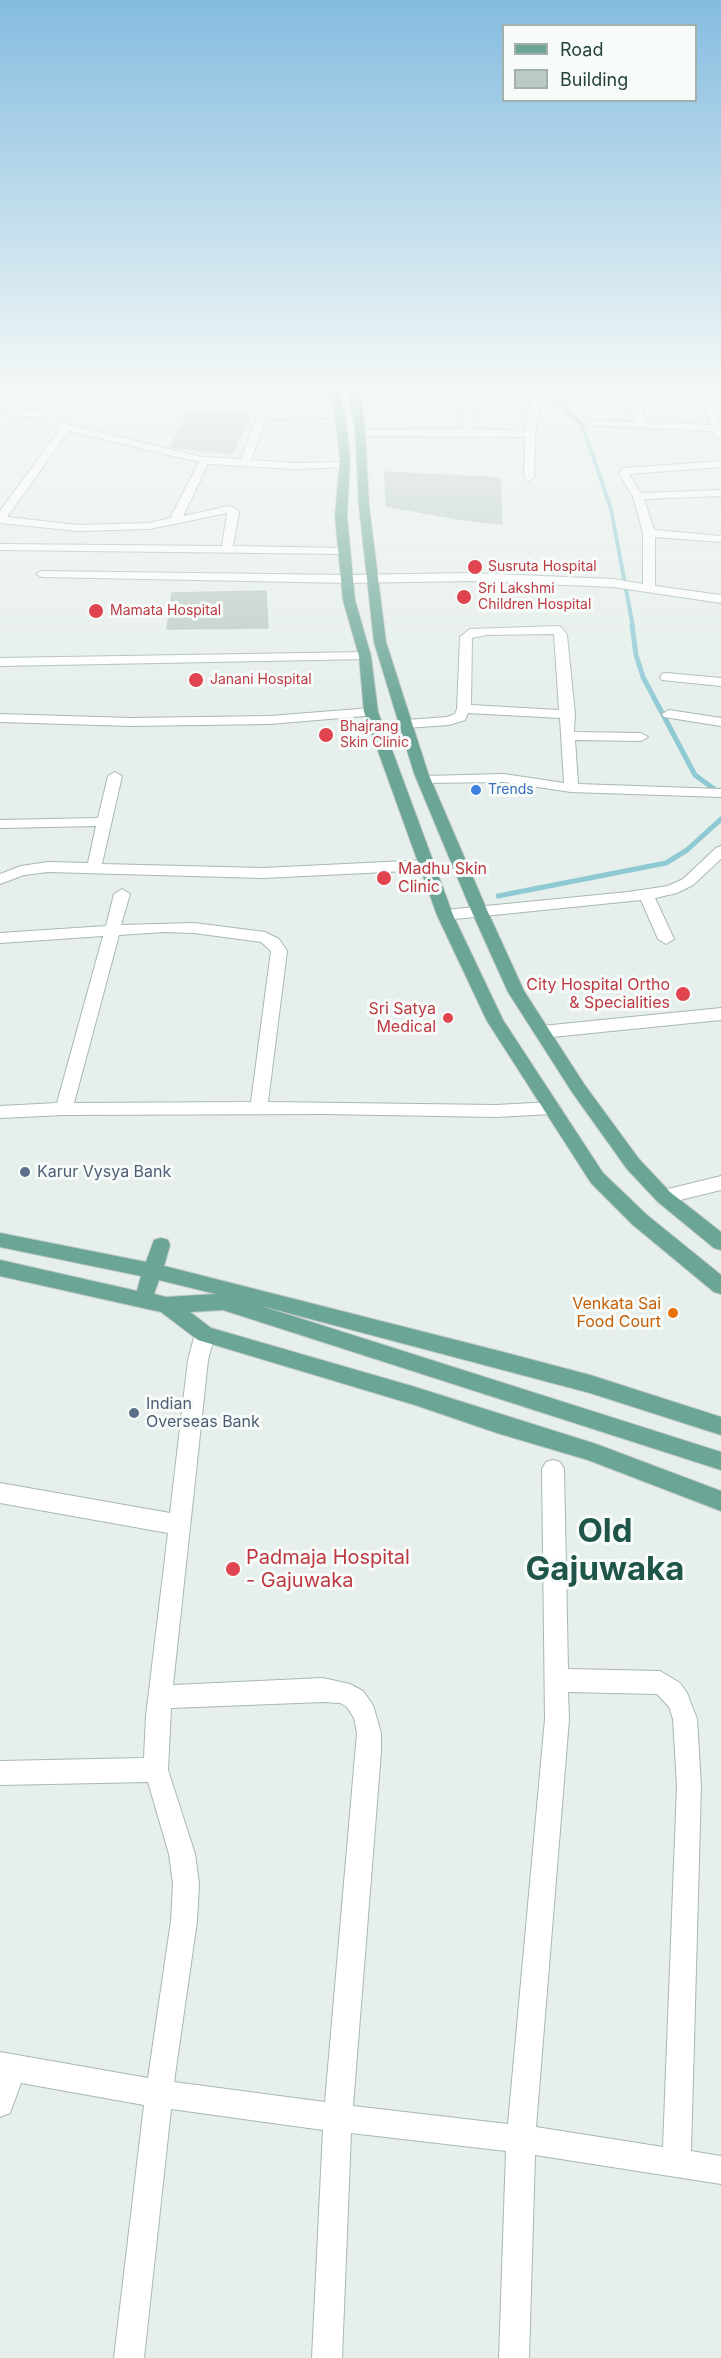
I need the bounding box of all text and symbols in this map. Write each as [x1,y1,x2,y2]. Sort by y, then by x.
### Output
legend [502,24,697,102]
text: Road [560,39,603,60]
text: Building [560,69,628,90]
marker: Susruta Hospital [466,558,484,576]
place label: Susruta Hospital [488,559,597,575]
place label: Sri Lakshmi Children Hospital [478,581,591,614]
marker: Sri Lakshmi Children Hospital [455,588,473,606]
marker: Mamata Hospital [87,602,105,620]
place label: Mamata Hospital [110,603,221,619]
marker: Janani Hospital [187,671,205,689]
place label: Janani Hospital [210,672,312,688]
place label: Bhajrang Skin Clinic [340,719,409,752]
marker: Bhajrang Skin Clinic [317,726,335,744]
place label: Trends [488,782,534,798]
marker: Trends [469,783,483,797]
place label: Madhu Skin Clinic [398,859,487,897]
marker: Madhu Skin Clinic [375,869,393,887]
place label: City Hospital Ortho & Specialities [526,975,670,1013]
marker: City Hospital Ortho & Specialities [674,985,692,1003]
place label: Sri Satya Medical [368,999,436,1037]
marker: Sri Satya Medical [441,1011,455,1025]
place label: Karur Vysya Bank [37,1162,171,1182]
marker: Karur Vysya Bank [18,1165,32,1179]
place label: Venkata Sai Food Court [572,1294,661,1332]
marker: Venkata Sai Food Court [666,1306,680,1320]
place label: Indian Overseas Bank [146,1394,260,1432]
marker: Indian Overseas Bank [127,1406,141,1420]
district label: Old Gajuwaka [526,1512,684,1590]
place label: Padmaja Hospital - Gajuwaka [246,1546,410,1593]
marker: Padmaja Hospital - Gajuwaka [224,1560,242,1578]

